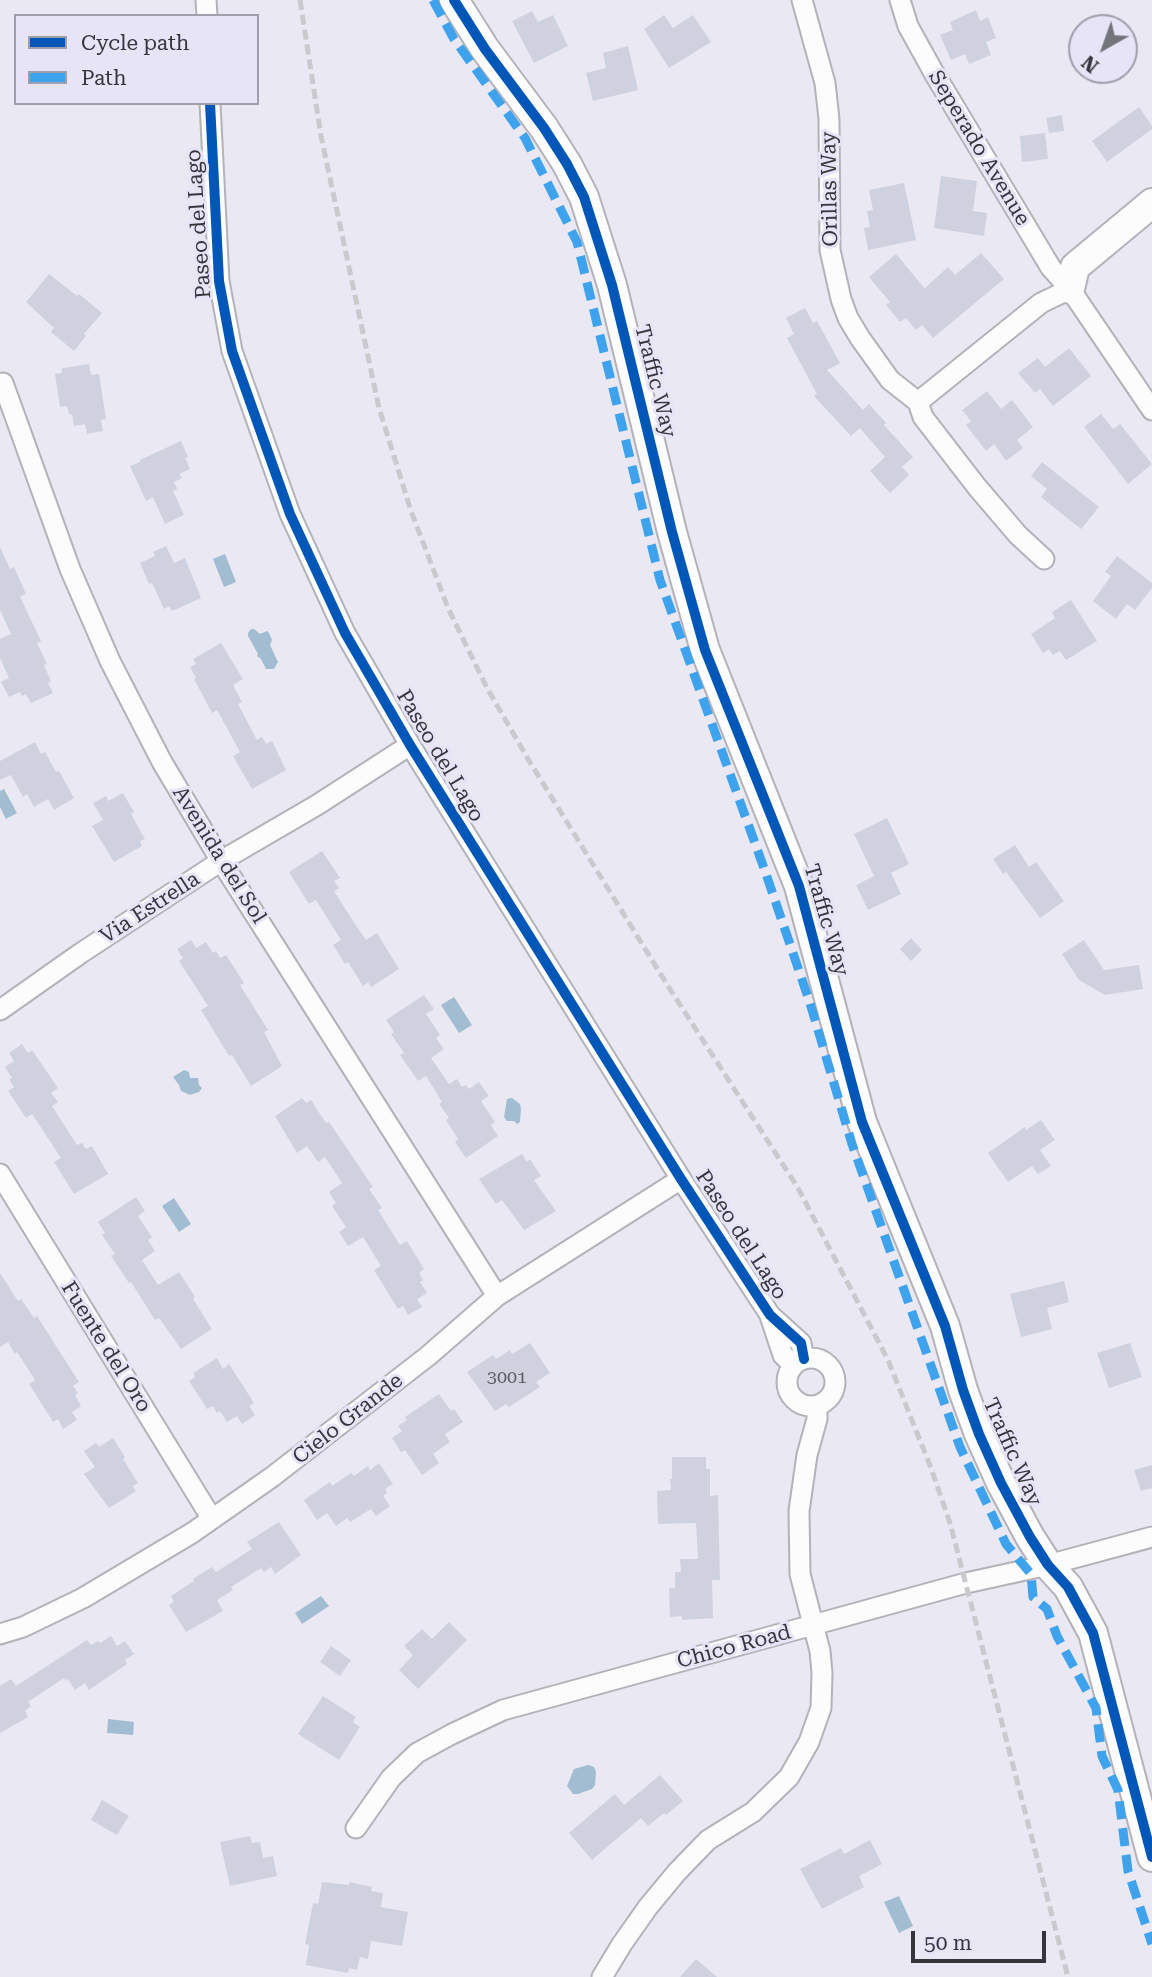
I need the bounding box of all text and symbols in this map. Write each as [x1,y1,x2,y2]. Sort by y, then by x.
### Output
legend [14,14,259,105]
north arrow [1068,14,1138,84]
text: Cycle path [81,31,189,55]
text: N [1077,50,1103,77]
text: Path [81,66,127,90]
street label: Seperado Avenue [923,66,1035,230]
street label: Orillas Way [816,131,844,247]
street label: Paseo del Lago [181,149,217,299]
street label: Traffic Way [629,322,681,440]
street label: Paseo del Lago [391,685,489,827]
street label: Avenida del Sol [167,782,271,928]
street label: Traffic Way [798,861,854,979]
street label: Via Estrella [95,866,205,950]
street label: Paseo del Lago [690,1165,792,1305]
street label: Fuente del Oro [56,1277,156,1417]
house number: 3001 [487,1367,527,1389]
street label: Cielo Grande [288,1368,408,1470]
street label: Traffic Way [977,1394,1047,1510]
street label: Chico Road [674,1620,794,1674]
scale bar [914,1918,1049,1962]
text: 50 m [924,1931,972,1955]

